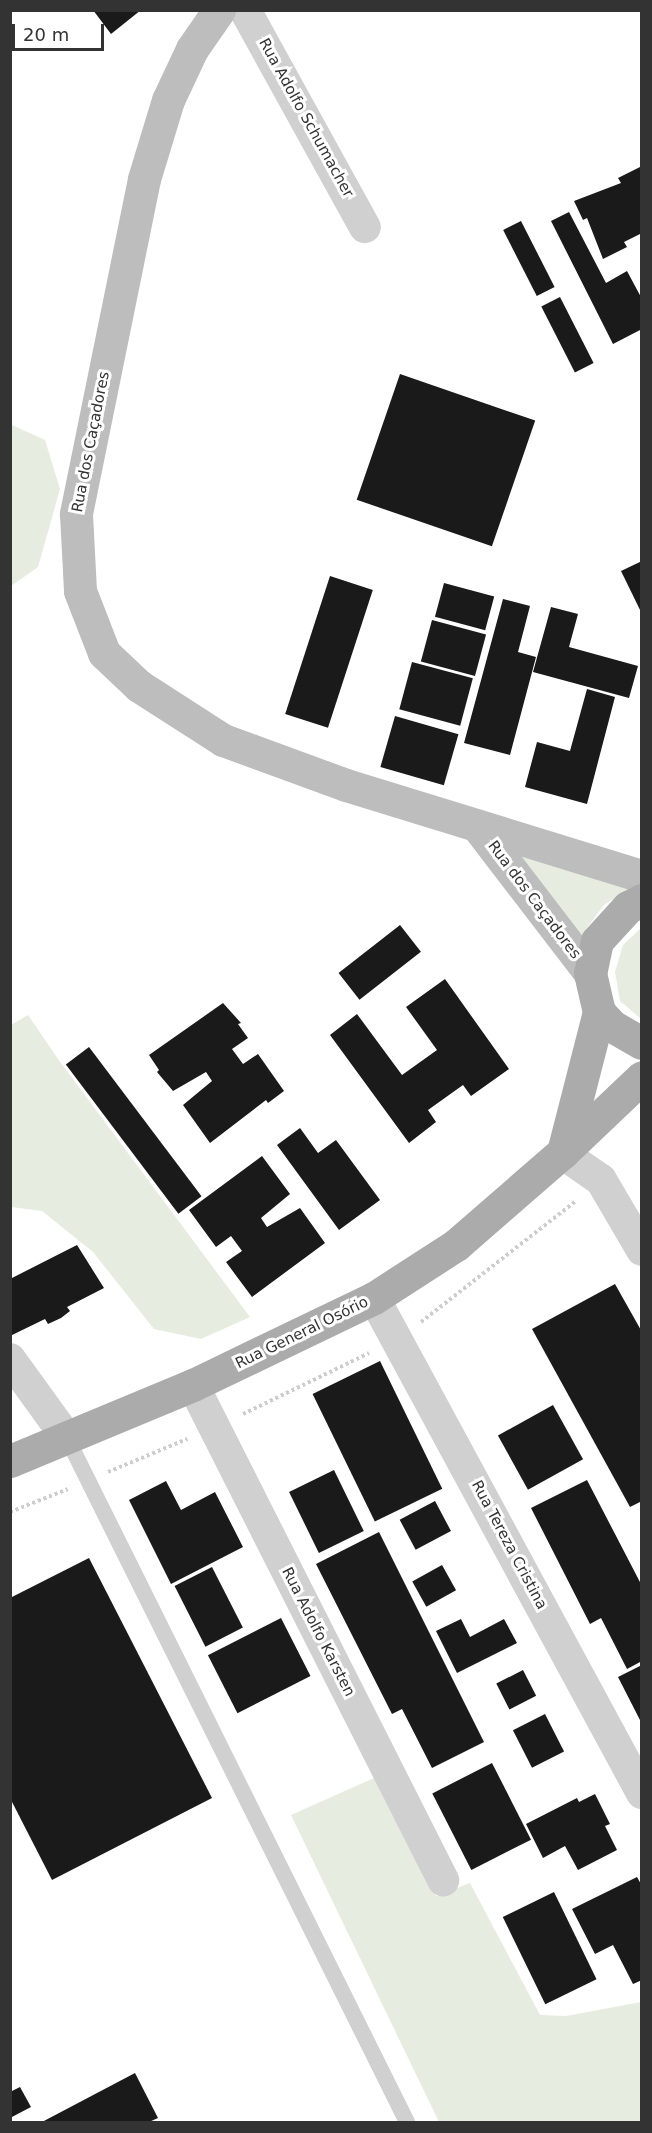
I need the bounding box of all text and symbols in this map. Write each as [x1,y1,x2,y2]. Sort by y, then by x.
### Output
scale bar [15,12,106,50]
text: 20 m [23,24,69,45]
street label: Rua Adolfo Schumacher [255,35,357,201]
street label: Rua dos Caçadores [69,370,113,514]
street label: Rua dos Caçadores [484,837,584,963]
street label: Rua General Osório [233,1293,371,1373]
street label: Rua Tereza Cristina [467,1477,551,1613]
street label: Rua Adolfo Karsten [278,1564,358,1700]

